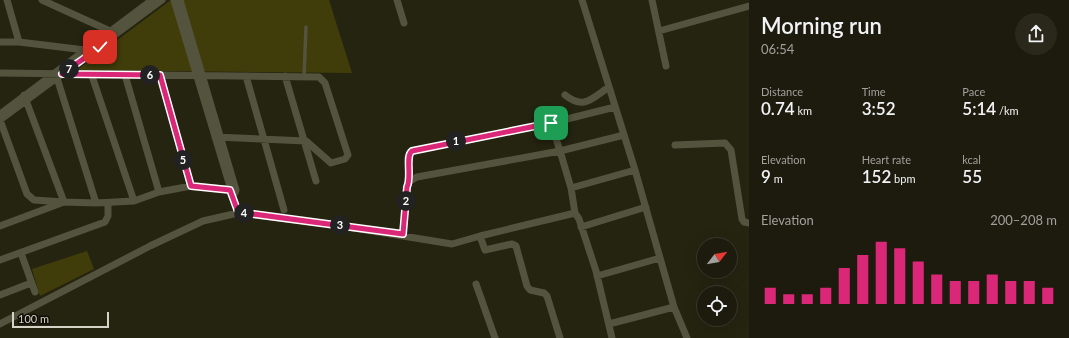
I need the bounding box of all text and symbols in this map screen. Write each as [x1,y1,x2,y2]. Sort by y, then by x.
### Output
text: Morning run [761,12,882,39]
button: share [1015,13,1057,55]
pin [83,30,117,64]
icon: check [89,36,111,58]
text: 06:54 [761,41,794,57]
pin: 7 [59,59,79,79]
text: 7 [66,62,72,75]
pin: 6 [140,65,160,85]
text: 6 [147,68,153,81]
text: Distance [761,85,803,98]
text: Time [862,85,886,98]
text: Pace [962,85,985,98]
text: 0.74 [761,98,795,119]
text: 3:52 [862,98,896,119]
text: 5:14 [962,98,996,119]
text: km [795,104,812,117]
text: /km [996,104,1019,117]
pin [534,106,568,140]
icon: arrive [540,112,562,134]
pin: 1 [446,131,466,151]
text: 1 [453,134,459,147]
pin: 5 [173,150,193,170]
text: 5 [180,153,186,166]
text: Elevation [761,153,806,166]
text: Heart rate [862,153,911,166]
text: kcal [962,153,981,166]
text: 9 [761,166,771,187]
text: 152 [862,166,891,187]
text: 55 [962,166,982,187]
text: m [771,172,783,185]
text: bpm [891,172,915,185]
pin: 2 [396,191,416,211]
text: 2 [403,194,409,207]
pin: 4 [234,203,254,223]
text: 4 [241,206,247,219]
text: Elevation [761,212,814,228]
text: 200–208 m [990,212,1057,228]
pin: 3 [330,215,350,235]
text: 3 [337,218,343,231]
north arrow [697,238,737,278]
map controls [697,238,737,326]
button: locate [697,286,737,326]
scale bar [12,310,109,329]
text: 100 m [18,312,49,325]

